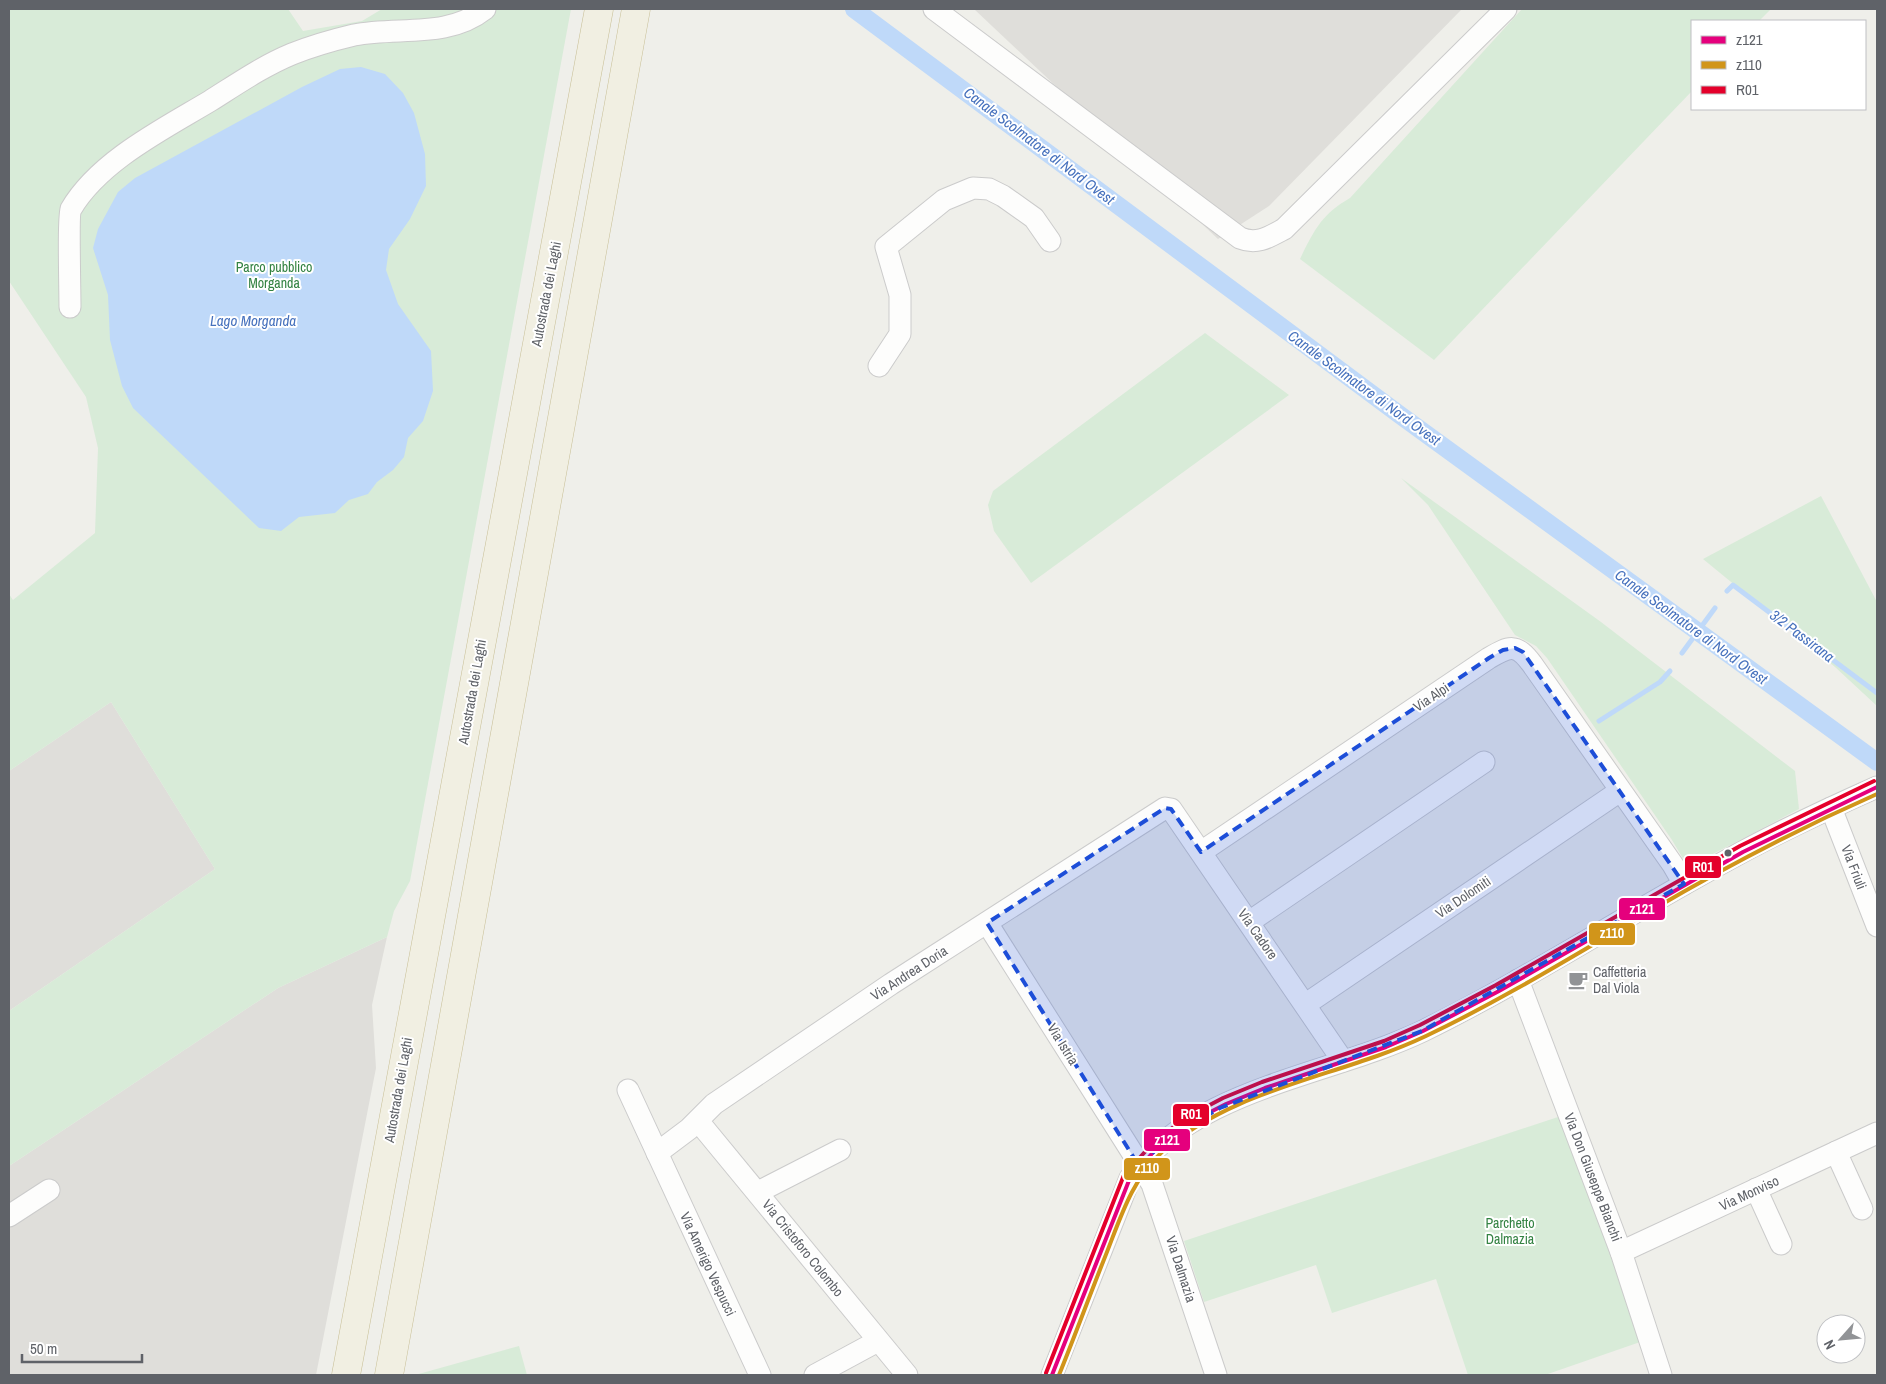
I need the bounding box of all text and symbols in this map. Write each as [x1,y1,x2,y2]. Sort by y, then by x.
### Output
legend [1691,20,1866,110]
text: z121 [1736,29,1763,50]
text: z110 [1736,54,1762,75]
text: R01 [1736,79,1759,100]
water label: Canale Scolmatore di Nord Ovest [960,82,1120,210]
street label: Autostrada dei Laghi [527,240,565,349]
park label: Parco pubblico Morganda [236,258,312,292]
water label: Lago Morganda [210,310,296,331]
water label: Canale Scolmatore di Nord Ovest [1284,325,1445,450]
water label: Canale Scolmatore di Nord Ovest [1611,564,1772,689]
water label: 3/2 Passirana [1766,604,1839,667]
street label: Autostrada dei Laghi [454,638,490,747]
street label: Via Alpi [1410,679,1452,715]
street label: Via Friuli [1837,842,1871,892]
unlabelled marker [1723,848,1733,858]
line badge: R01 [1684,855,1722,879]
text: R01 [1692,858,1714,876]
street label: Via Dolomiti [1432,872,1494,922]
line badge: z121 [1618,897,1666,921]
text: z121 [1630,900,1655,918]
street label: Via Cadore [1234,905,1282,963]
line badge: z110 [1588,922,1636,946]
text: z110 [1600,924,1624,942]
street label: Via Andrea Doria [867,941,951,1004]
place label: Caffetteria Dal Viola [1593,963,1647,997]
cafe icon: Caffetteria Dal Viola [1567,969,1589,991]
street label: Via Istria [1043,1020,1083,1069]
street label: Autostrada dei Laghi [380,1036,416,1145]
line badge: R01 [1172,1103,1210,1127]
text: R01 [1180,1105,1202,1123]
street label: Via Don Giuseppe Bianchi [1560,1110,1626,1244]
line badge: z121 [1143,1128,1191,1152]
text: z121 [1155,1131,1180,1149]
line badge: z110 [1123,1157,1171,1181]
text: z110 [1135,1159,1159,1177]
street label: Via Monviso [1716,1171,1782,1215]
street label: Via Cristoforo Colombo [758,1196,848,1300]
street label: Via Amerigo Vespucci [676,1209,740,1319]
park label: Parchetto Dalmazia [1485,1214,1535,1248]
street label: Via Dalmazia [1162,1234,1200,1305]
north arrow [1816,1314,1866,1364]
scale bar [22,1332,142,1364]
text: N [1820,1337,1839,1353]
text: 50 m [30,1338,57,1359]

